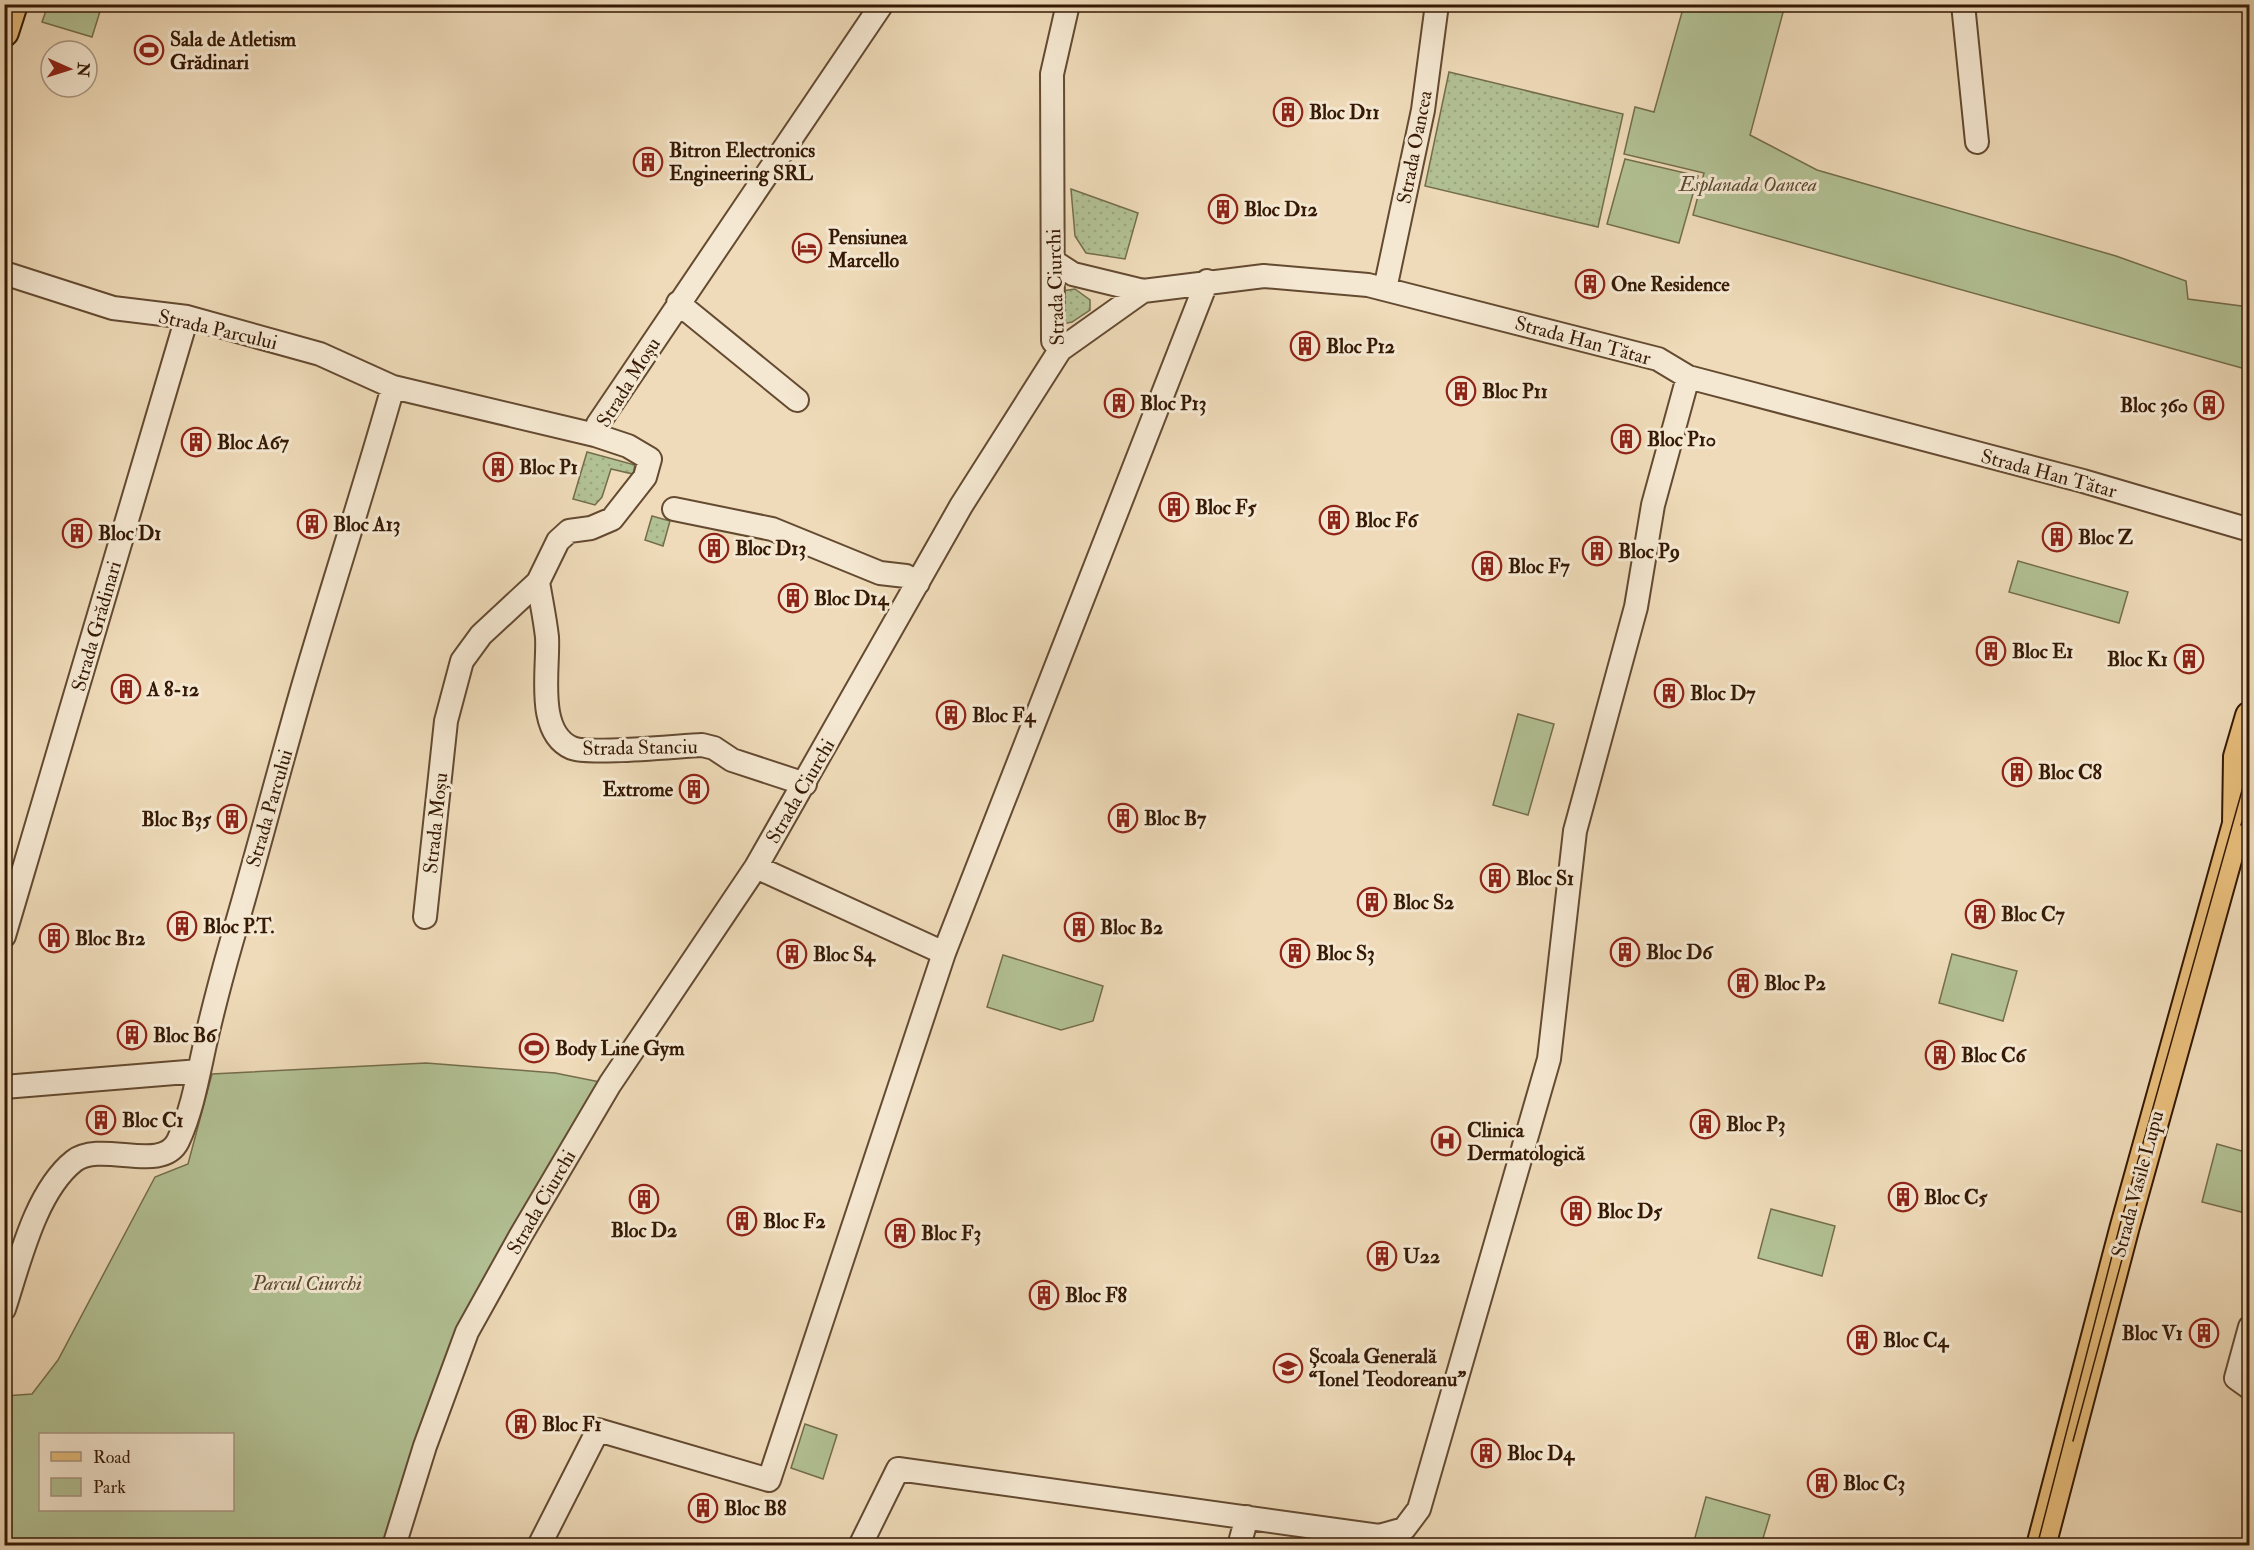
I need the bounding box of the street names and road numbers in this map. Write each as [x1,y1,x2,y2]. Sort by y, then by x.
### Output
street label: Strada Oancea [1391,88,1438,206]
street label: Strada Ciurchi [1041,228,1070,346]
street label: Strada Parcului [156,304,280,355]
street label: Strada Han Tătar [1512,310,1654,371]
street label: Strada Moșu [591,333,666,432]
street label: Strada Han Tătar [1978,443,2120,504]
street label: Strada Grădinari [66,558,127,694]
street label: Strada Stanciu [582,734,698,761]
street label: Strada Ciurchi [760,734,840,848]
street label: Strada Parcului [241,746,298,870]
street label: Strada Moșu [418,771,453,875]
street label: Strada Vasile Lupu [2106,1108,2170,1261]
street label: Strada Ciurchi [501,1145,581,1259]

